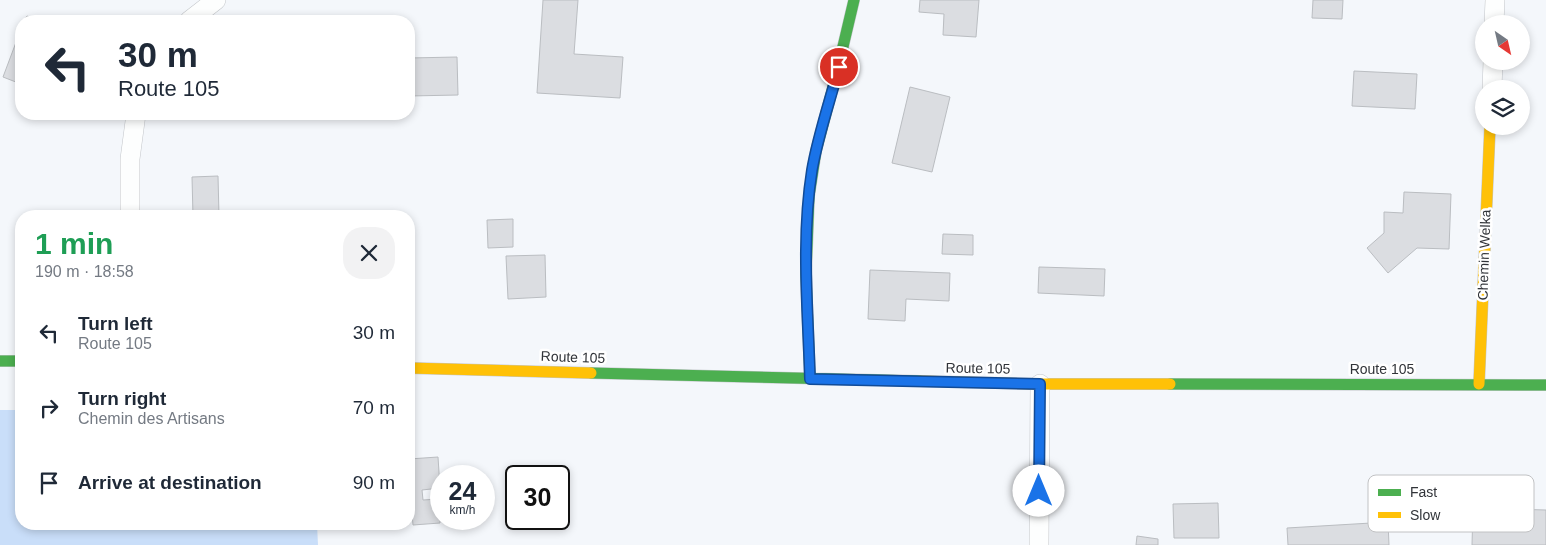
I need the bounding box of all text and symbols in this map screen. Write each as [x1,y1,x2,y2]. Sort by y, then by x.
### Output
north arrow [1475,15,1530,70]
map controls [1475,15,1530,135]
icon: left [35,35,100,100]
text: 30 m [118,35,198,74]
pin [818,46,860,88]
icon: arrive [825,53,853,81]
text: Route 105 [118,76,220,101]
button: layers [1475,80,1530,135]
street label: Chemin Welka [1474,209,1494,301]
text: 1 min [35,227,113,260]
button: close [343,227,395,279]
text: 190 m · 18:58 [35,263,134,280]
text: Turn left [78,313,153,334]
icon: left [35,319,63,347]
text: 30 m [353,322,395,343]
text: Route 105 [78,335,152,352]
street label: Route 105 [540,348,606,366]
street label: Route 105 [946,359,1011,377]
street label: Route 105 [1350,361,1415,377]
text: Turn right [78,388,166,409]
icon: right [35,394,63,422]
text: 70 m [353,397,395,418]
text: Chemin des Artisans [78,410,225,427]
position arrow [1012,464,1064,516]
speed limit sign: 30 [505,465,570,530]
icon: arrive [35,469,63,497]
text: Arrive at destination [78,472,262,493]
text: 90 m [353,472,395,493]
legend [1368,475,1534,532]
text: 24 [449,477,476,505]
text: Fast [1410,484,1437,500]
text: km/h [449,503,476,517]
text: Slow [1410,507,1441,523]

